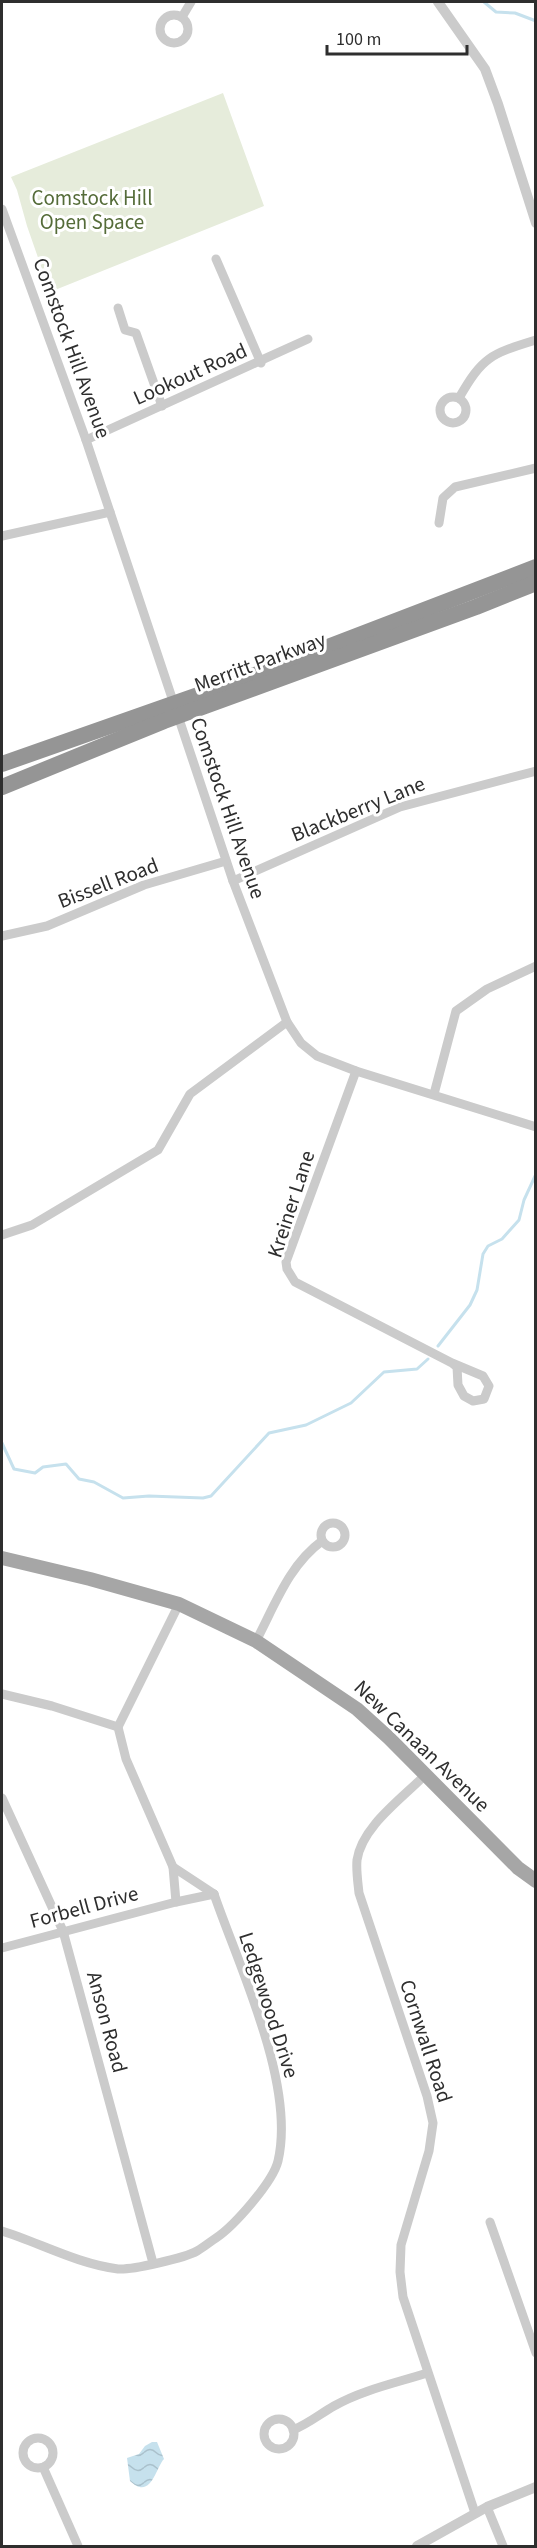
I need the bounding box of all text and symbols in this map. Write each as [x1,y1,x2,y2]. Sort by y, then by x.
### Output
scale bar [327,18,466,56]
text: 100 m [336,27,381,52]
park label: Comstock Hill Open Space [31,183,153,237]
street label: Comstock Hill Avenue [25,254,119,442]
street label: Lookout Road [128,336,252,412]
street label: Merritt Parkway [190,624,330,700]
street label: Comstock Hill Avenue [183,713,273,903]
street label: Blackberry Lane [287,768,429,850]
street label: Bissell Road [53,850,163,916]
street label: Kreiner Lane [260,1147,322,1261]
street label: New Canaan Avenue [347,1673,497,1819]
street label: Forbell Drive [26,1878,142,1936]
street label: Ledgewood Drive [231,1928,307,2082]
street label: Anson Road [79,1968,135,2076]
street label: Cornwall Road [392,1976,460,2106]

